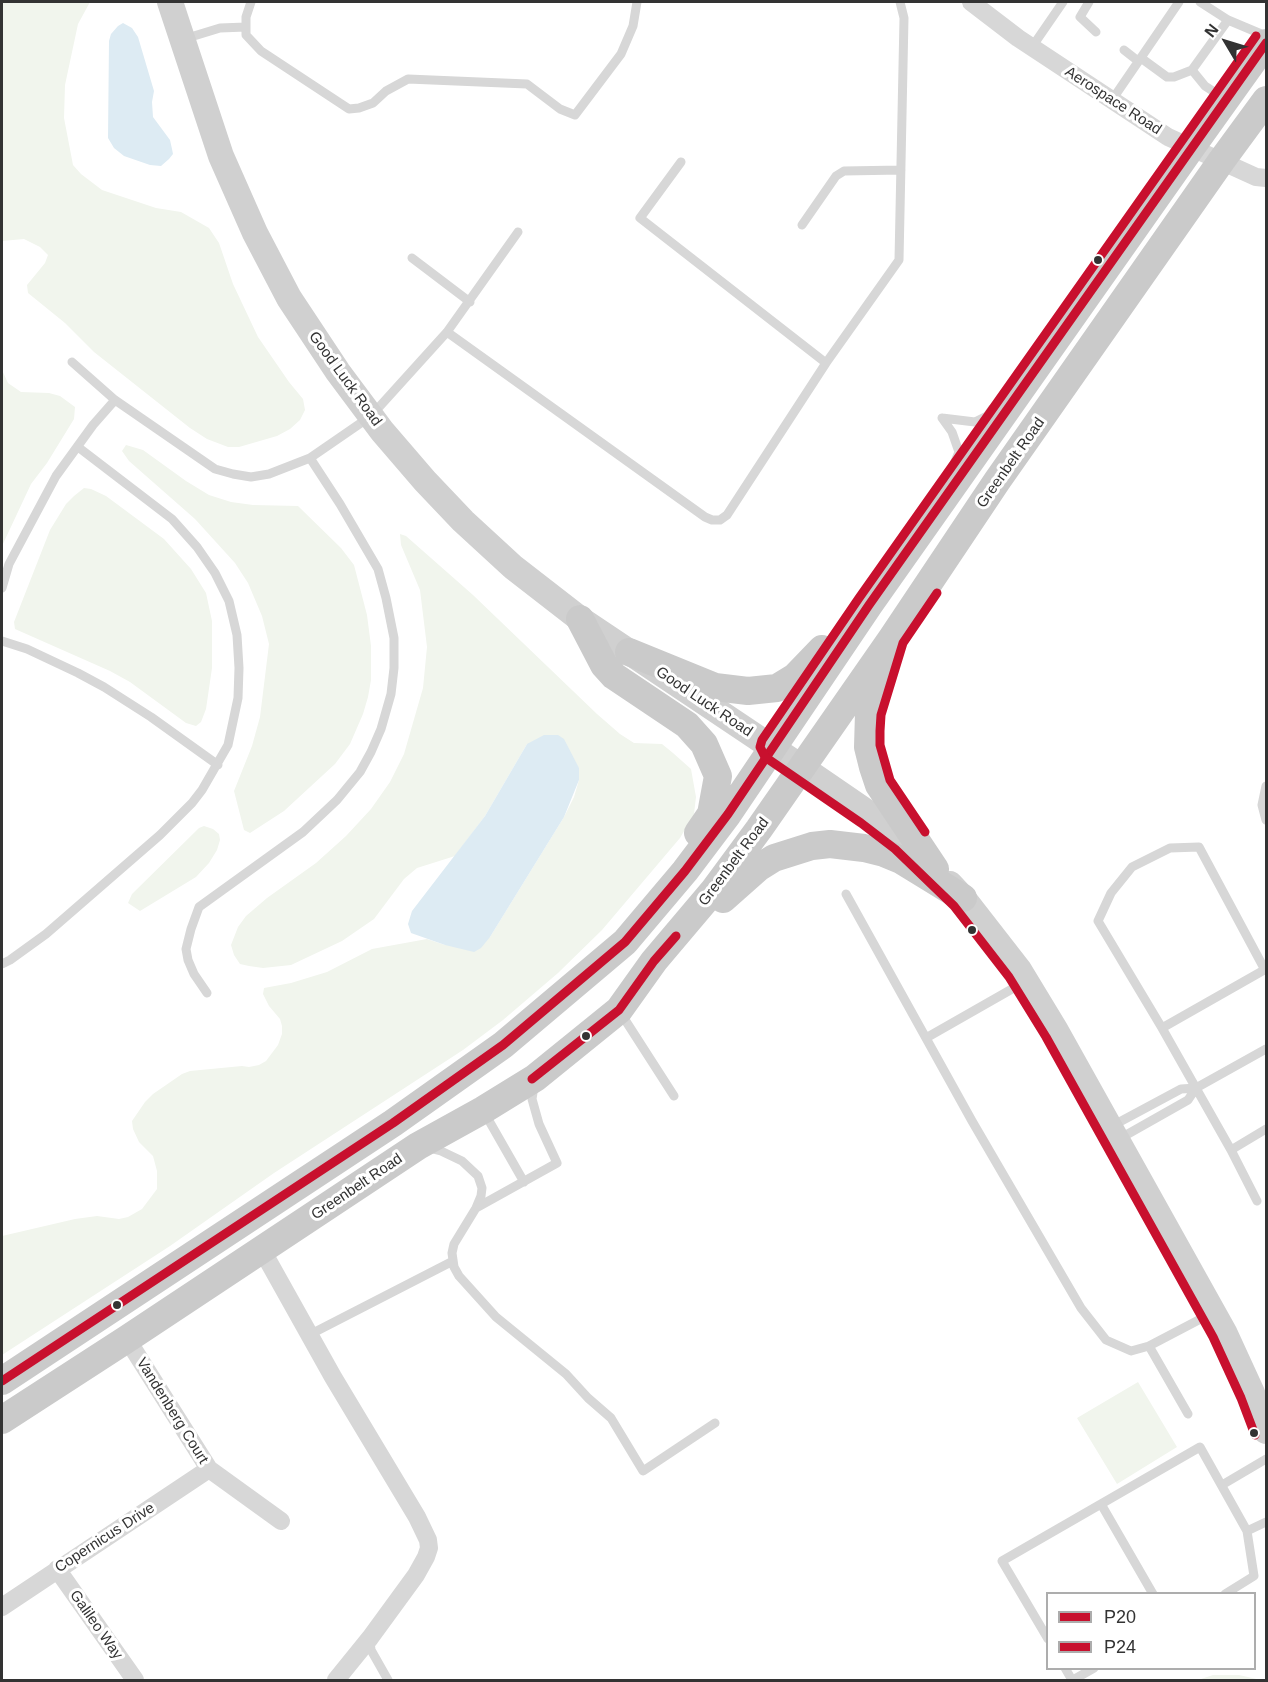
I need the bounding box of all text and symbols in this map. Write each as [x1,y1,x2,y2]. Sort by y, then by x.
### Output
north arrow [1196,12,1256,72]
text: N [1201,21,1222,40]
street label: Aerospace Road [1061,63,1165,139]
unlabelled marker [1092,254,1104,266]
street label: Good Luck Road [305,328,385,430]
street label: Greenbelt Road [973,414,1049,512]
street label: Good Luck Road [652,663,756,741]
street label: Greenbelt Road [695,814,773,910]
unlabelled marker [966,924,978,936]
unlabelled marker [580,1030,592,1042]
street label: Greenbelt Road [308,1150,406,1224]
unlabelled marker [111,1299,123,1311]
street label: Vandenberg Court [132,1355,212,1467]
unlabelled marker [1248,1427,1260,1439]
street label: Copernicus Drive [52,1499,158,1577]
street label: Galileo Way [66,1587,126,1663]
legend [1046,1592,1256,1670]
text: P20 [1104,1607,1136,1627]
text: P24 [1104,1637,1136,1657]

